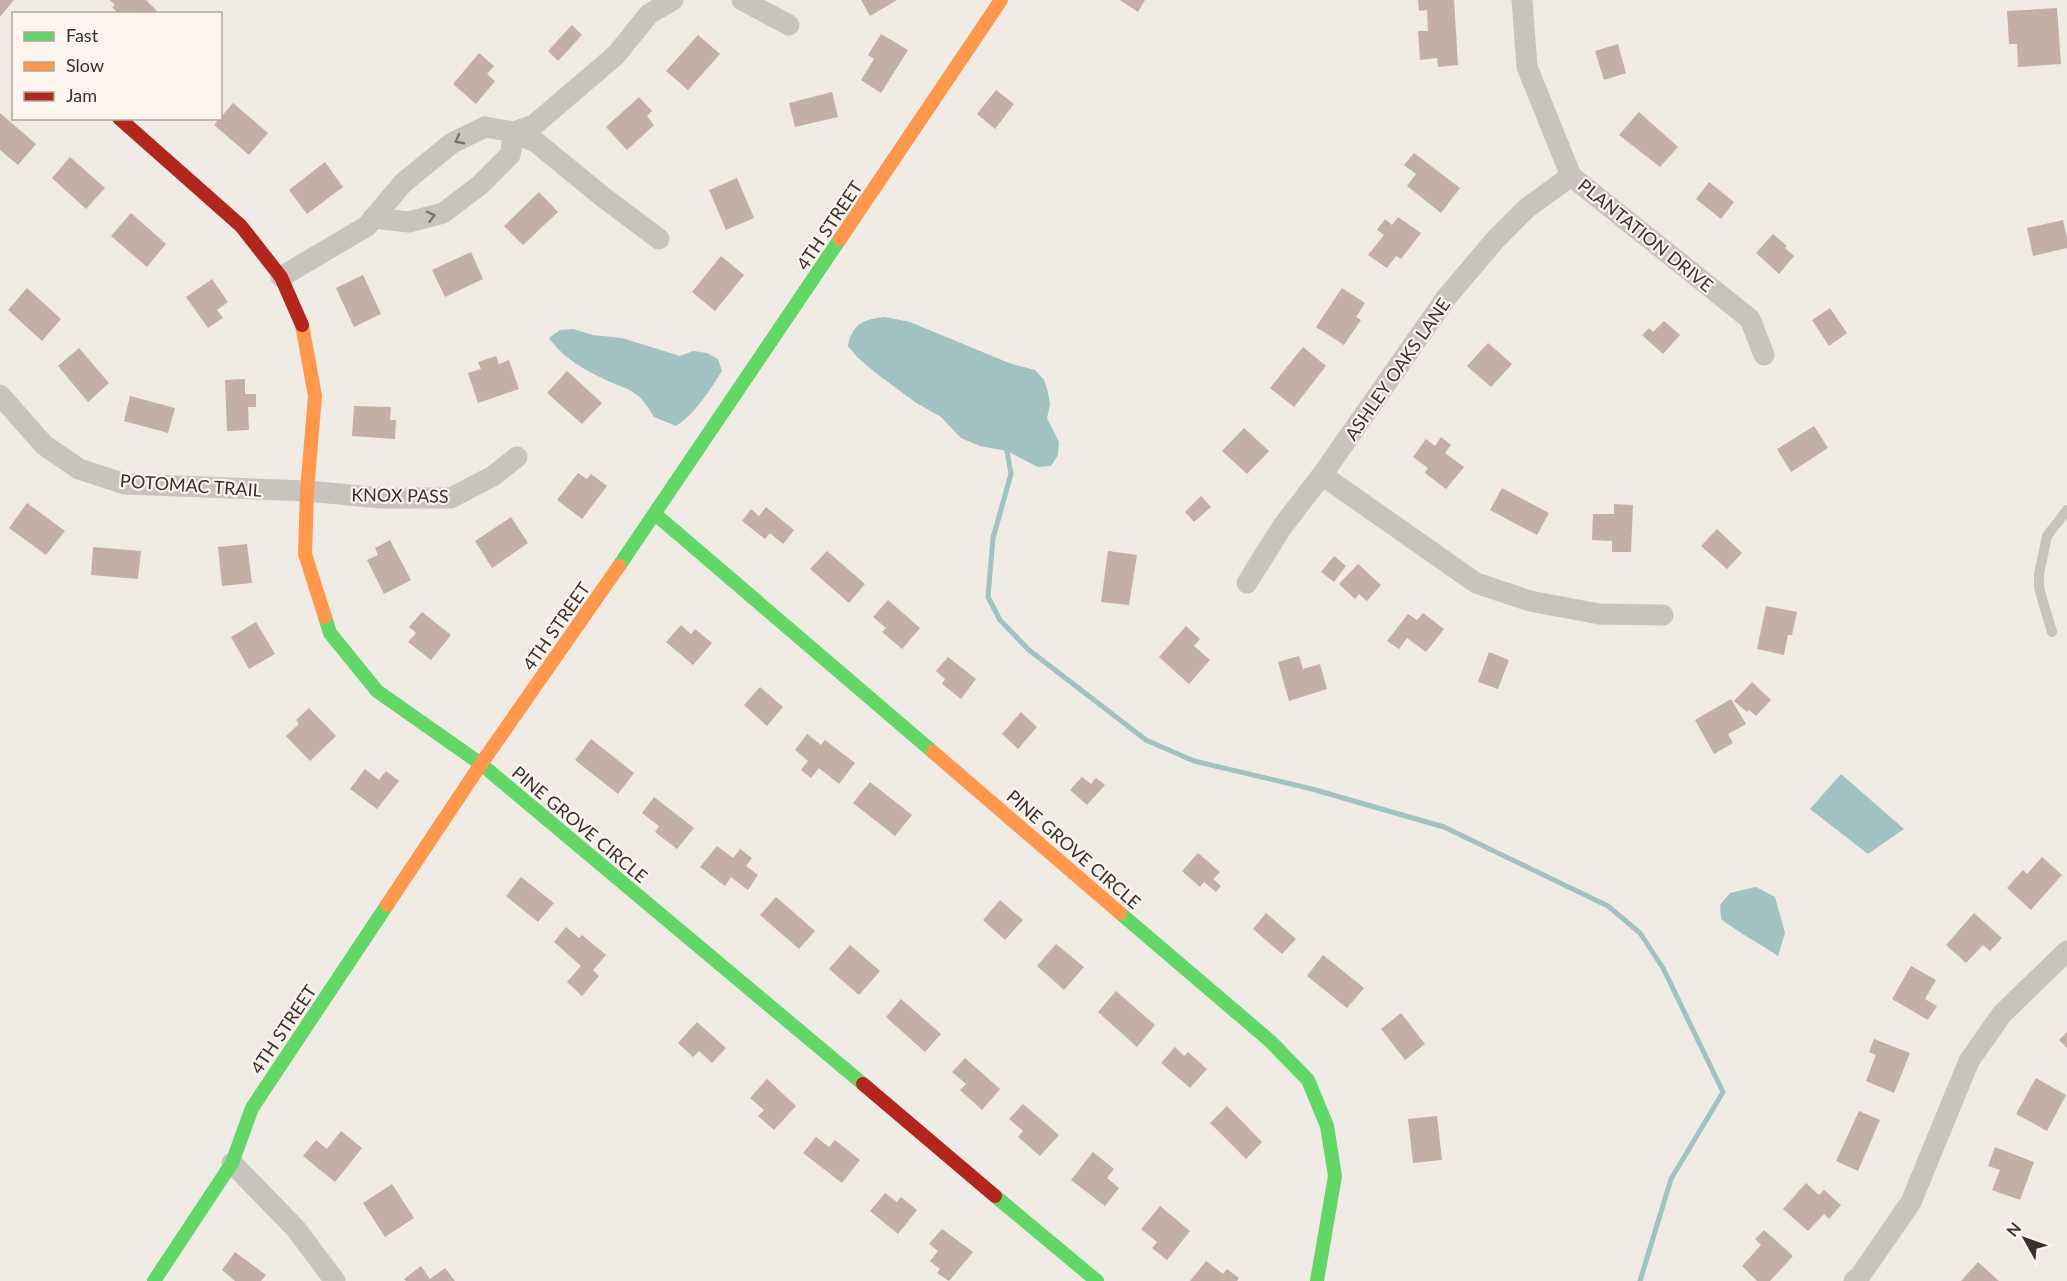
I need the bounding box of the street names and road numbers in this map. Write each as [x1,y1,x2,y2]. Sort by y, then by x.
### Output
street label: PLANTATION DRIVE [1574,174,1718,296]
street label: 4TH STREET [791,176,867,274]
street label: ASHLEY OAKS LANE [1340,294,1454,444]
street label: POTOMAC TRAIL [119,469,263,501]
street label: KNOX PASS [351,483,449,507]
street label: 4TH STREET [518,577,595,674]
street label: PINE GROVE CIRCLE [508,761,652,887]
street label: PINE GROVE CIRCLE [1003,785,1145,913]
street label: 4TH STREET [245,980,321,1078]

